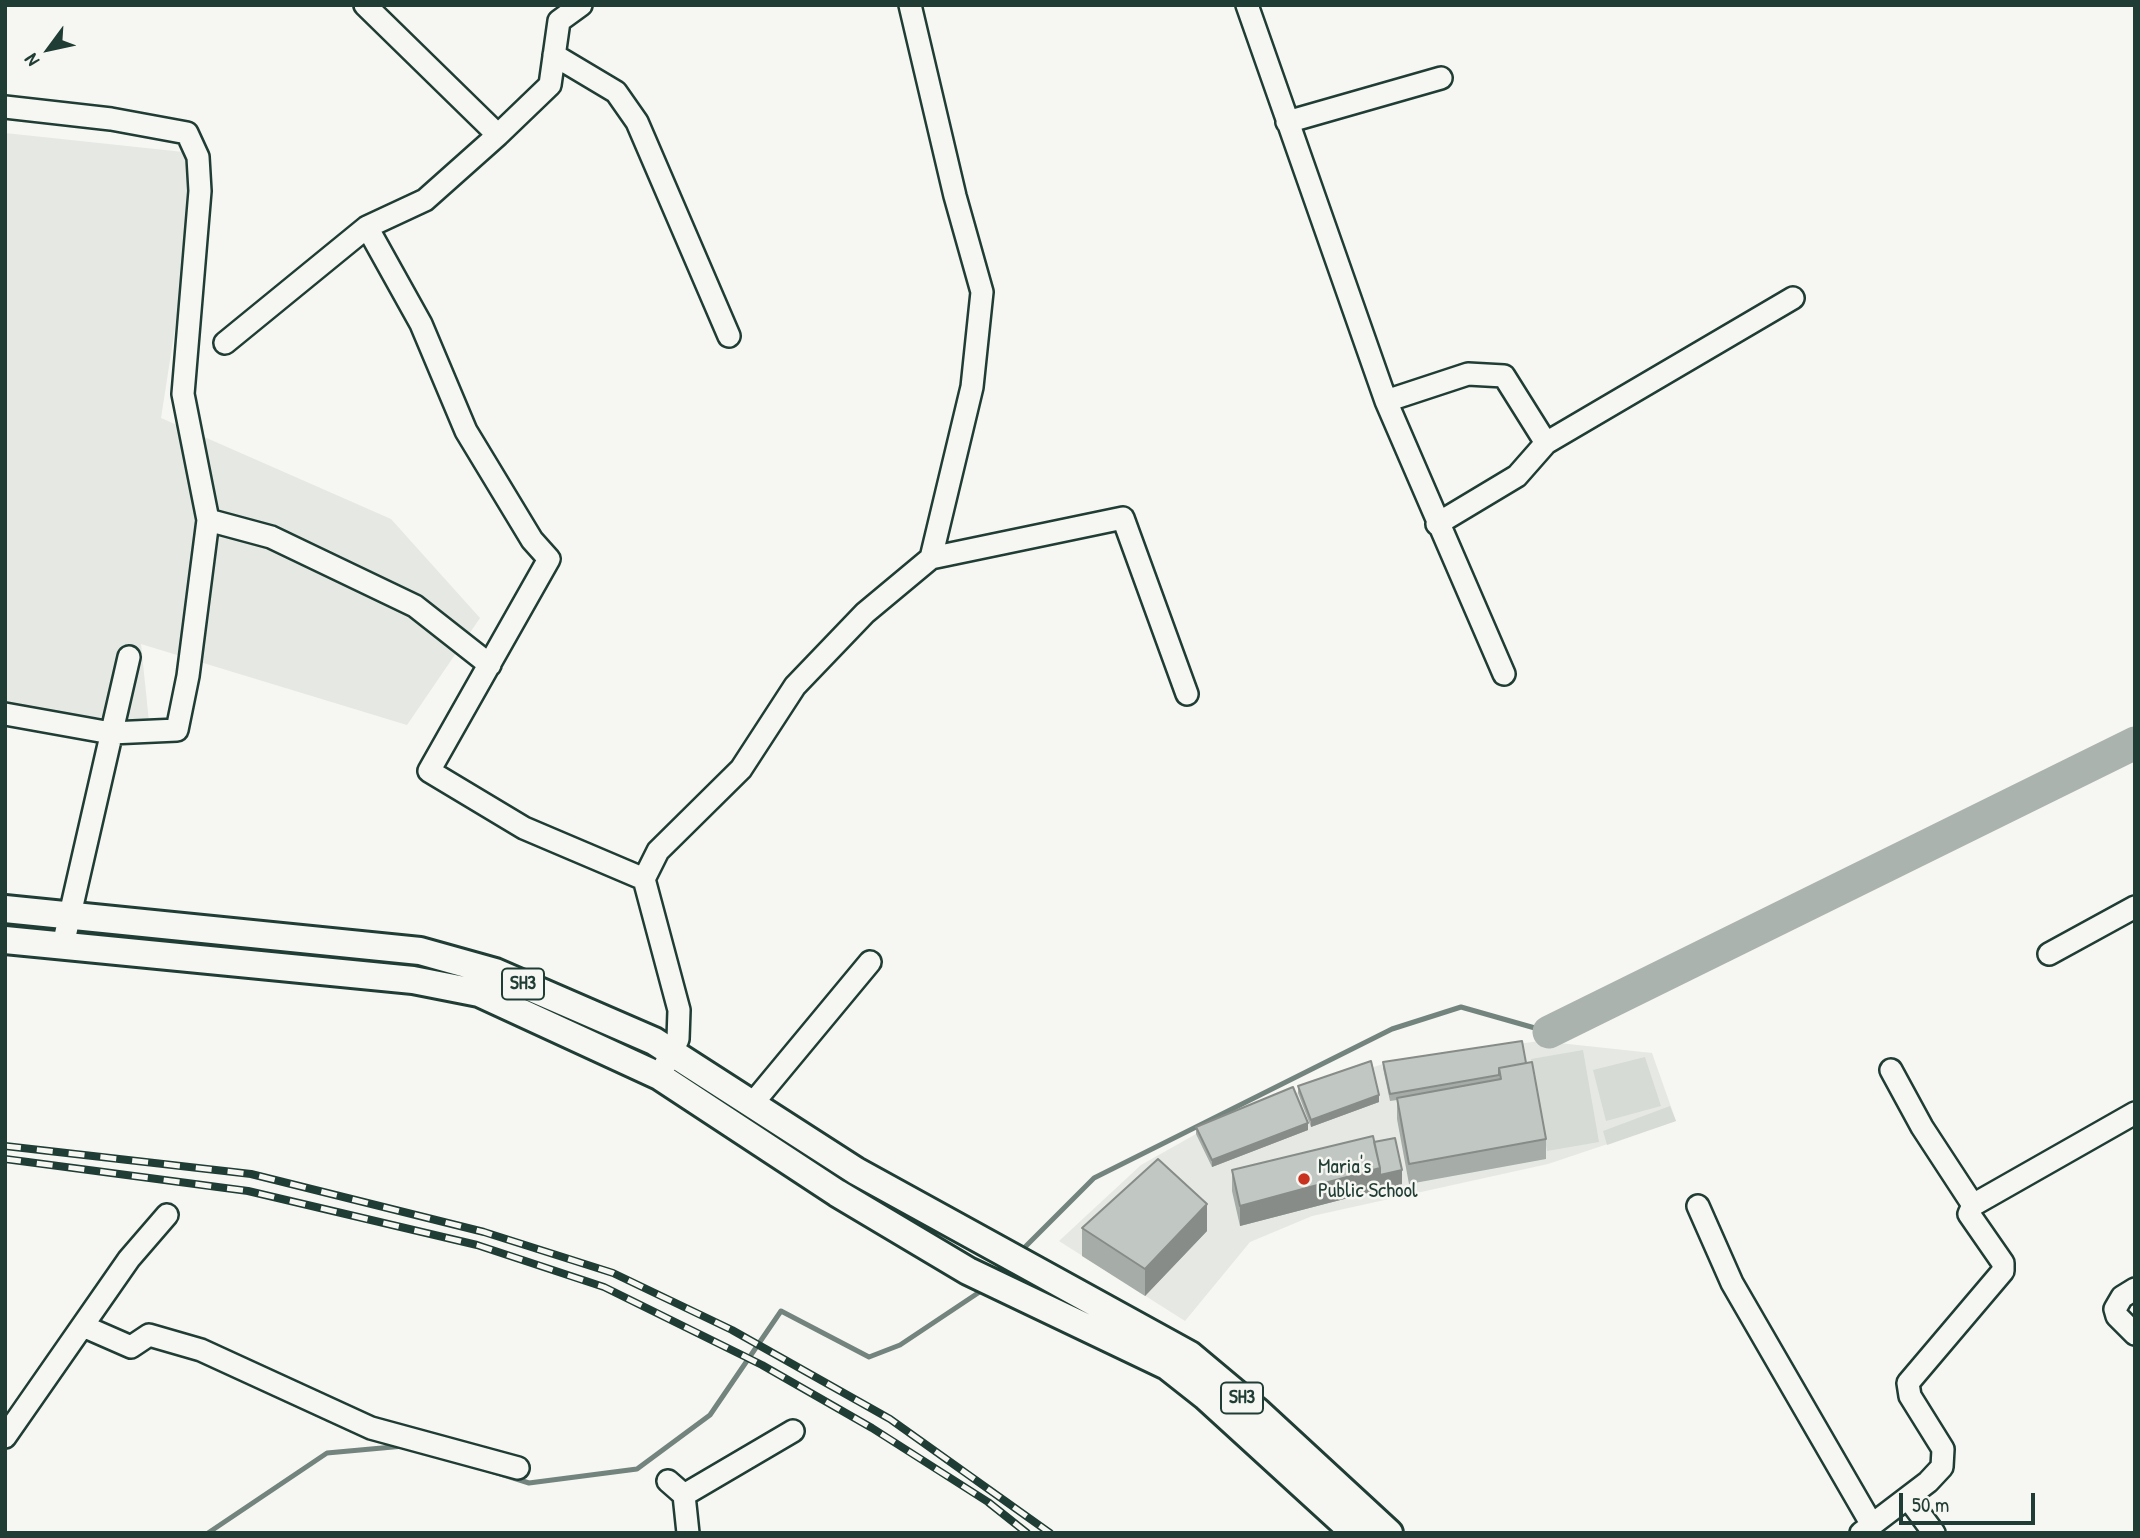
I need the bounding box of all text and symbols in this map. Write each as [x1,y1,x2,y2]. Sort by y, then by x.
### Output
north arrow [14,14,84,84]
text: N [18,49,45,72]
road number: SH3 [502,968,544,1000]
place label: Maria's Public School [1318,1154,1418,1204]
marker: Maria's Public School [1296,1171,1312,1187]
road number: SH3 [1221,1382,1263,1414]
scale bar [1902,1478,2038,1522]
text: 50 m [1912,1490,1949,1519]

